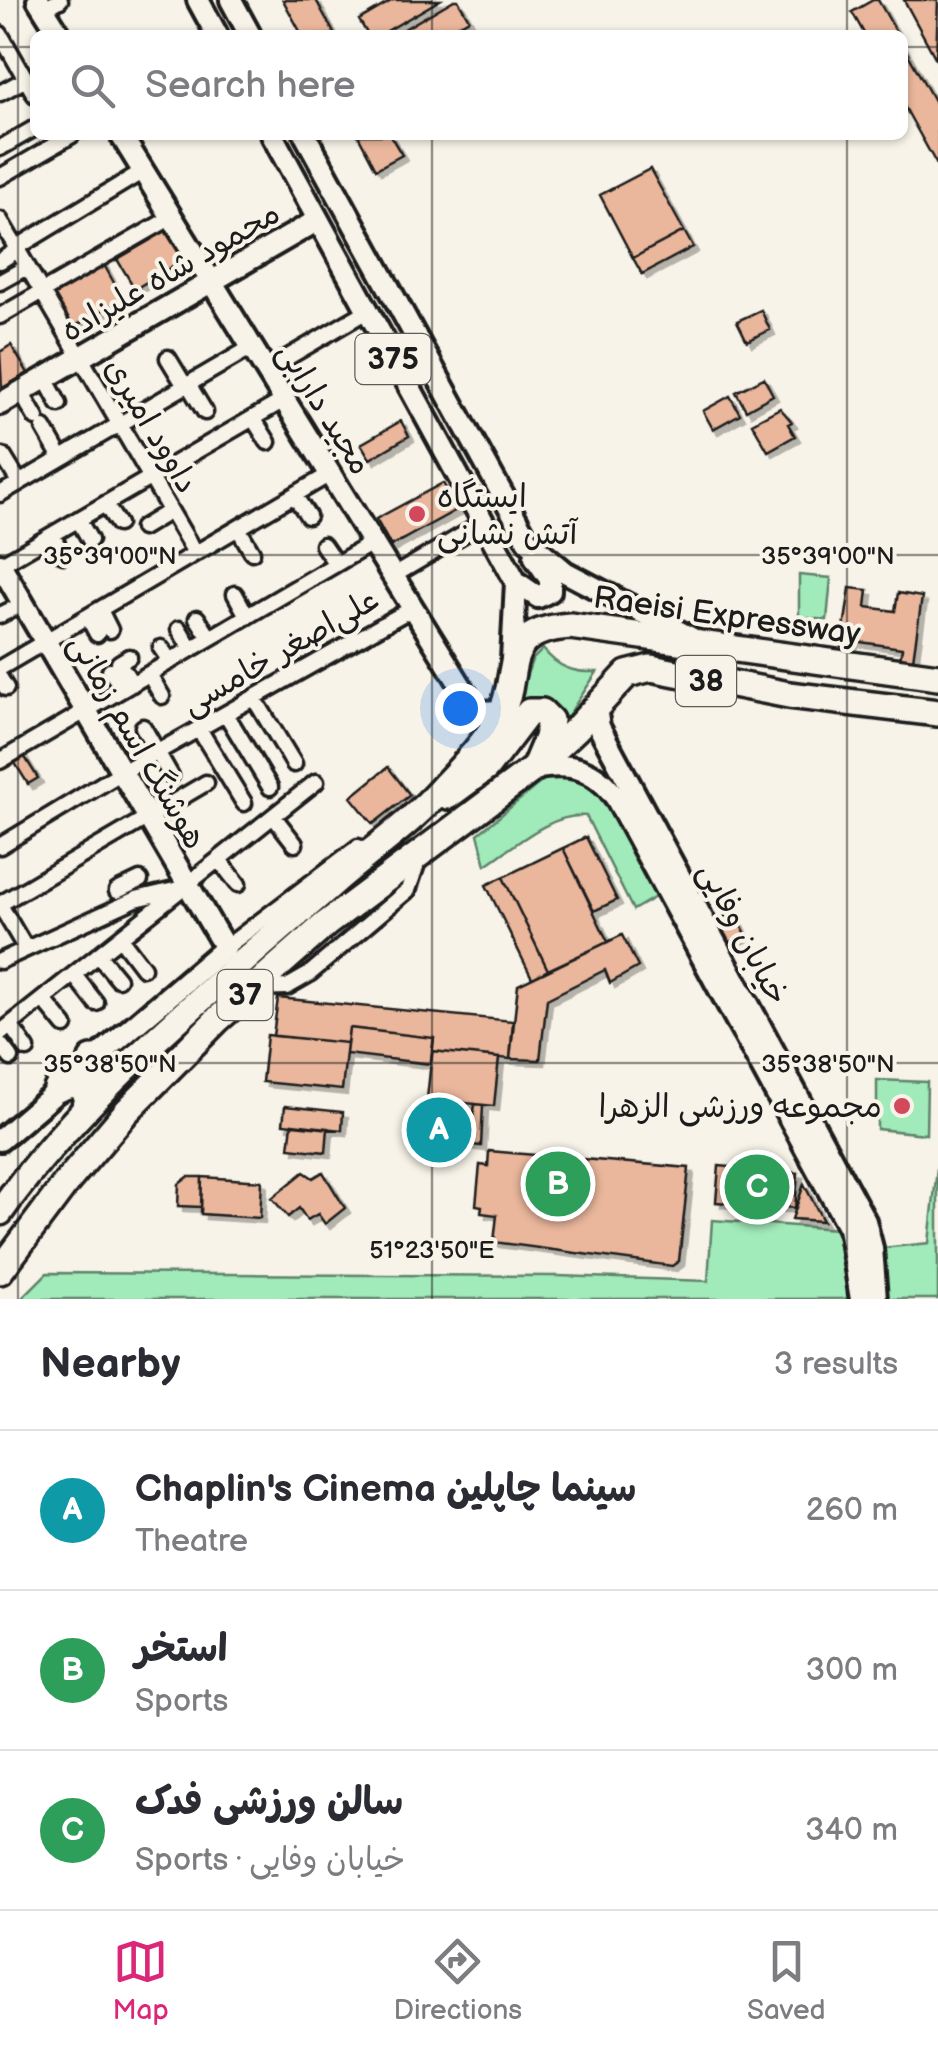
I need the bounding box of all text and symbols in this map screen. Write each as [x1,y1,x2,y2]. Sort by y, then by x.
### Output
search box [30,30,908,140]
icon: search [65,58,120,113]
text: Search here [145,63,356,108]
street label: محمود شاه علیزاده [54,194,287,351]
road number: 375 [356,334,430,384]
street label: مجید دارابی [268,335,380,482]
street label: داوود امیری [95,351,206,500]
place label: ایستگاه آتش نشانی [437,478,578,554]
marker: ایستگاه آتش نشانی [406,503,428,525]
text: 35°39'00"N [43,541,177,572]
text: 35°39'00"N [761,541,895,572]
street label: Raeisi Expressway [591,578,863,655]
street label: علی‌اصغر خامسی [175,580,386,724]
street label: هوشنگ اسم زمانی [56,627,214,858]
road number: 38 [676,656,736,706]
your location [435,683,486,734]
street label: خیابان وفایی [689,856,797,1012]
road number: 37 [218,970,272,1020]
text: 35°38'50"N [43,1049,177,1080]
text: 35°38'50"N [761,1049,895,1080]
place label: مجموعه ورزشی الزهرا [598,1088,882,1127]
pin: A [406,1092,472,1168]
marker: مجموعه ورزشی الزهرا [891,1095,913,1117]
pin: B [526,1146,590,1222]
pin: C [724,1150,790,1224]
text: 51°23'50"E [369,1235,495,1266]
text: Nearby [40,1339,180,1390]
text: 3 results [774,1345,898,1384]
text: Chaplin's Cinema سینما چاپلین [135,1467,636,1512]
text: A [63,1491,82,1530]
text: 260 m [806,1491,898,1530]
text: Theatre [135,1522,248,1561]
text: استخر [135,1627,227,1672]
text: B [61,1651,84,1690]
text: 300 m [806,1651,898,1690]
text: Sports [135,1682,228,1721]
text: سالن ورزشی فدک [135,1780,403,1825]
text: C [61,1811,84,1850]
text: 340 m [805,1811,898,1850]
text: Sports · خیابان وفایی [135,1841,405,1880]
tab: Map [112,1934,169,2027]
tab: Directions [393,1934,522,2027]
tab: Saved [747,1934,826,2027]

